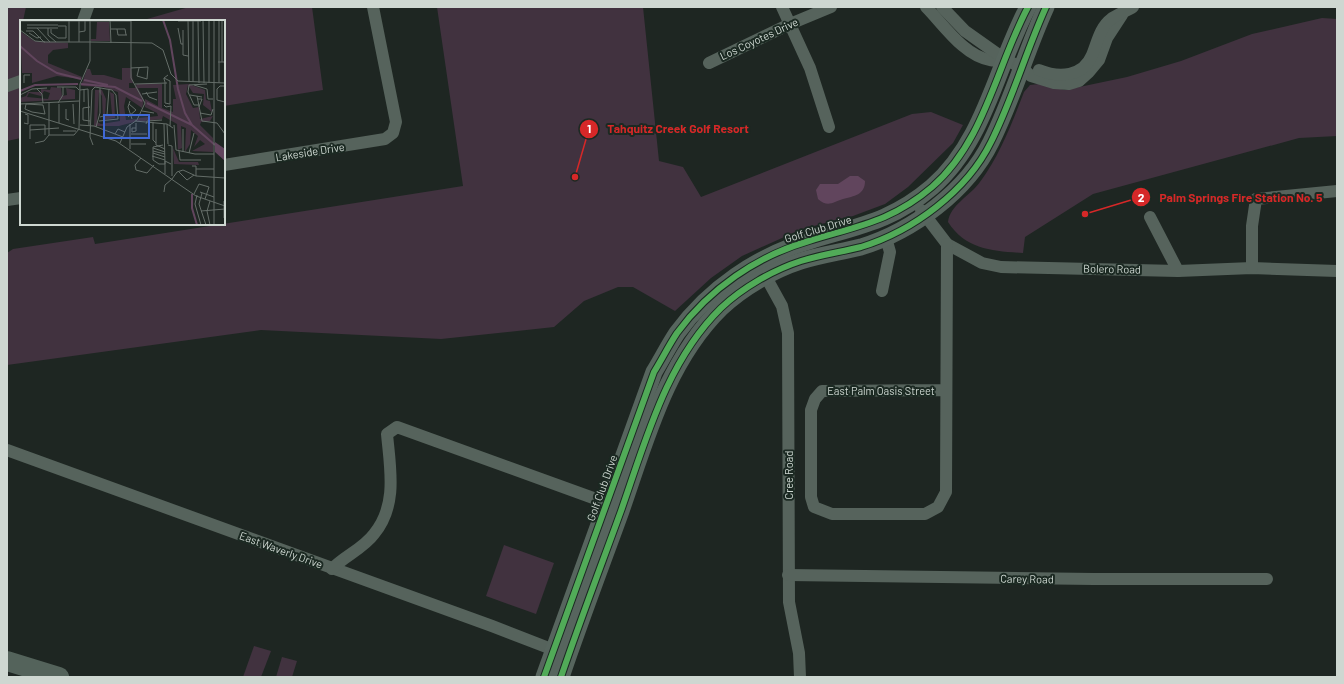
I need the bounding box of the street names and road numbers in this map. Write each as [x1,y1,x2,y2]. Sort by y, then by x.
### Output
street label: Los Coyotes Drive [718,15,800,62]
street label: Lakeside Drive [275,140,345,163]
street label: Golf Club Drive [783,212,853,245]
street label: Bolero Road [1083,261,1141,276]
street label: East Palm Oasis Street [827,384,935,397]
street label: Cree Road [782,451,795,499]
street label: Golf Club Drive [584,453,620,523]
street label: East Waverly Drive [238,528,325,571]
street label: Carey Road [1000,572,1054,585]

